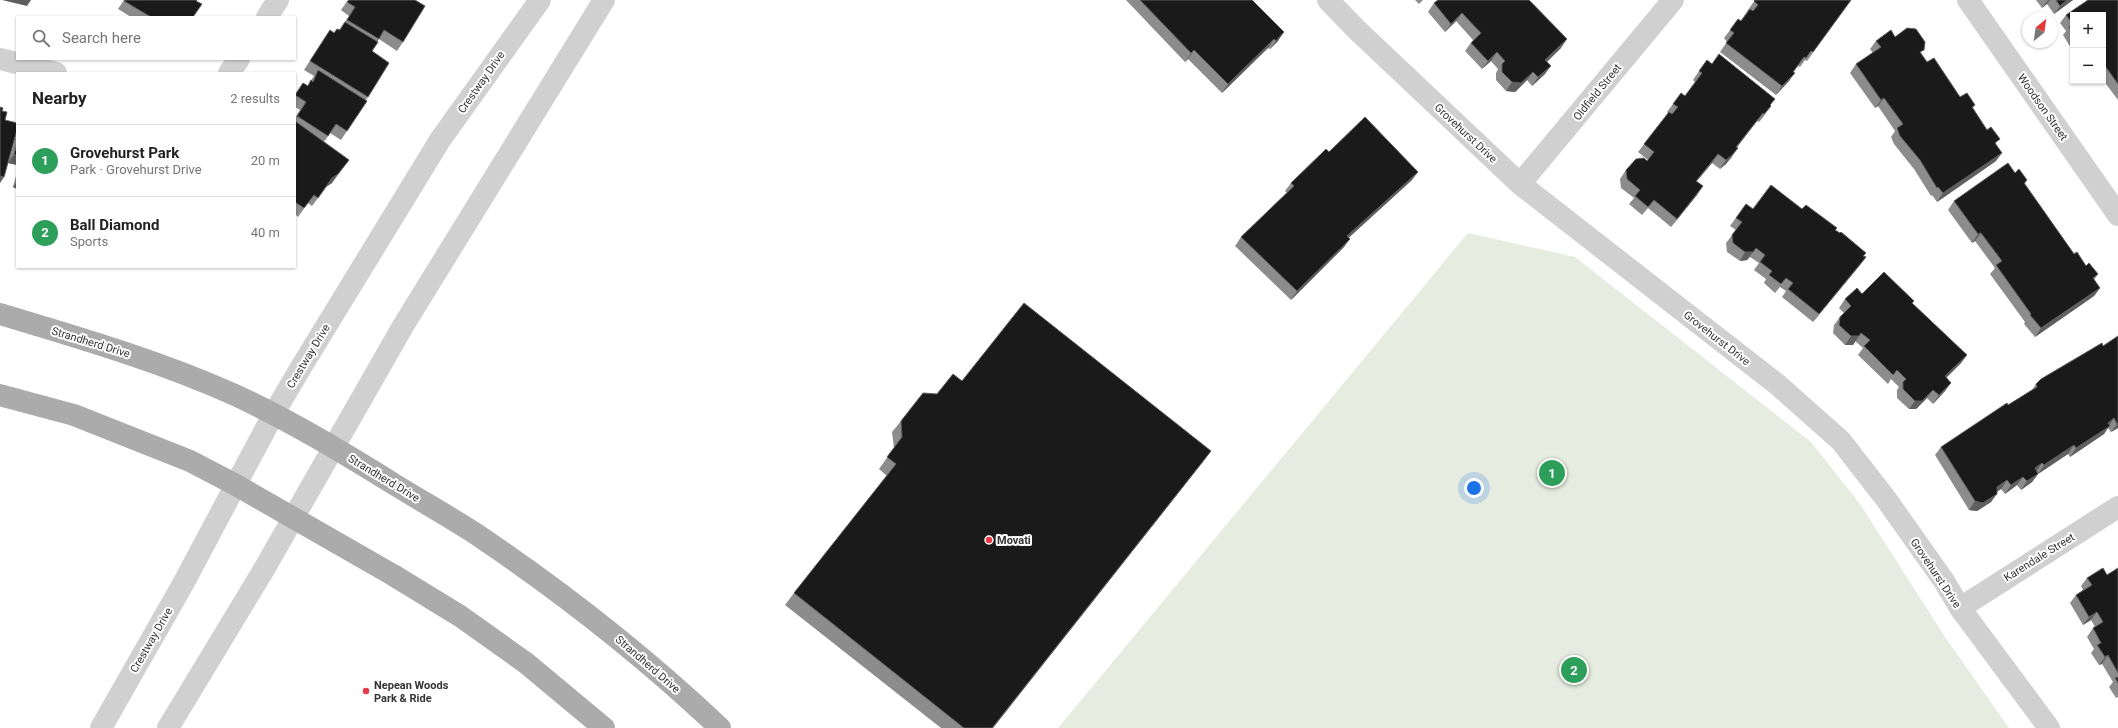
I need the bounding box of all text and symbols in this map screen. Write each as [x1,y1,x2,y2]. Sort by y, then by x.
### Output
north arrow [2022,12,2058,48]
map controls [2070,12,2106,84]
button: + [2070,12,2106,48]
search box [16,16,296,60]
icon: search [30,27,52,49]
text: Search here [62,29,141,47]
button: − [2070,48,2106,84]
street label: Crestway Drive [455,49,508,116]
street label: Oldfield Street [1571,61,1624,123]
street label: Woodson Street [2015,72,2071,143]
text: Nearby [32,88,87,108]
text: 2 results [230,91,280,106]
street label: Grovehurst Drive [1432,101,1500,166]
text: Grovehurst Park [70,144,179,162]
text: 1 [41,153,49,168]
text: 20 m [251,153,280,168]
text: Park · Grovehurst Drive [70,162,202,177]
text: Ball Diamond [70,216,159,234]
text: 2 [41,225,49,240]
text: 40 m [251,225,280,240]
text: Sports [70,234,108,249]
street label: Grovehurst Drive [1681,308,1753,369]
street label: Crestway Drive [284,322,333,391]
street label: Strandherd Drive [50,324,132,361]
street label: Strandherd Drive [346,452,422,505]
pin: 1 [1539,458,1565,488]
your location [1464,478,1484,498]
street label: Karendale Street [2002,530,2077,584]
place label: Movati [997,534,1031,547]
marker: Movati [984,535,994,545]
street label: Grovehurst Drive [1908,536,1964,611]
street label: Crestway Drive [128,605,175,675]
street label: Strandherd Drive [613,633,683,696]
pin: 2 [1561,655,1587,685]
place label: Nepean Woods Park & Ride [374,679,449,705]
marker: Nepean Woods Park & Ride [361,686,371,696]

